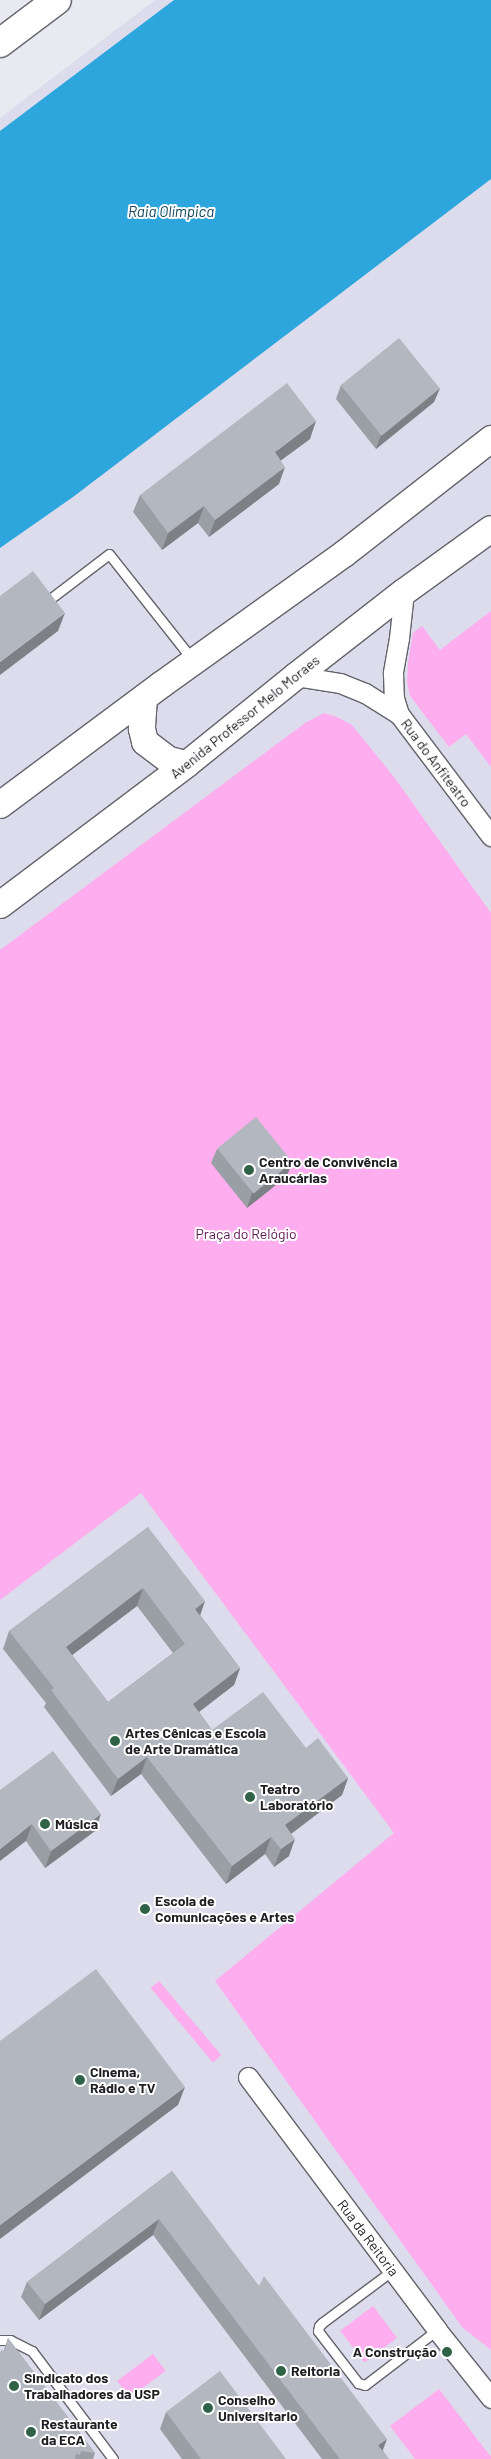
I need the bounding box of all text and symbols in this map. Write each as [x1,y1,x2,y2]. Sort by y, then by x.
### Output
water label: Raia Olímpica [128,203,214,221]
street label: Avenida Professor Melo Moraes [167,652,323,782]
street label: Rua do Anfiteatro [397,716,475,810]
place label: Centro de Convivência Araucárias [259,1154,397,1186]
marker: Centro de Convivência Araucárias [243,1164,255,1176]
park label: Praça do Relógio [195,1226,297,1242]
place label: Artes Cênicas e Escola de Arte Dramática [125,1725,266,1758]
marker: Artes Cênicas e Escola de Arte Dramática [109,1735,121,1747]
place label: Teatro Laboratório [260,1781,333,1814]
marker: Teatro Laboratório [244,1791,256,1803]
place label: Música [55,1816,98,1832]
marker: Música [39,1818,51,1830]
place label: Escola de Comunicações e Artes [155,1893,294,1925]
marker: Escola de Comunicações e Artes [139,1903,151,1915]
place label: Cinema, Rádio e TV [90,2064,155,2096]
marker: Cinema, Rádio e TV [74,2074,86,2086]
street label: Rua da Reitoria [334,2196,402,2280]
place label: A Construção [353,2344,437,2360]
marker: A Construção [441,2346,453,2358]
place label: Reitoria [291,2363,340,2379]
marker: Reitoria [275,2365,287,2377]
place label: Sindicato dos Trabalhadores da USP [24,2370,160,2402]
marker: Sindicato dos Trabalhadores da USP [8,2380,20,2392]
place label: Conselho Universitario [218,2392,298,2424]
marker: Conselho Universitario [202,2402,214,2414]
place label: Restaurante da ECA [41,2416,118,2448]
marker: Restaurante da ECA [25,2426,37,2438]

